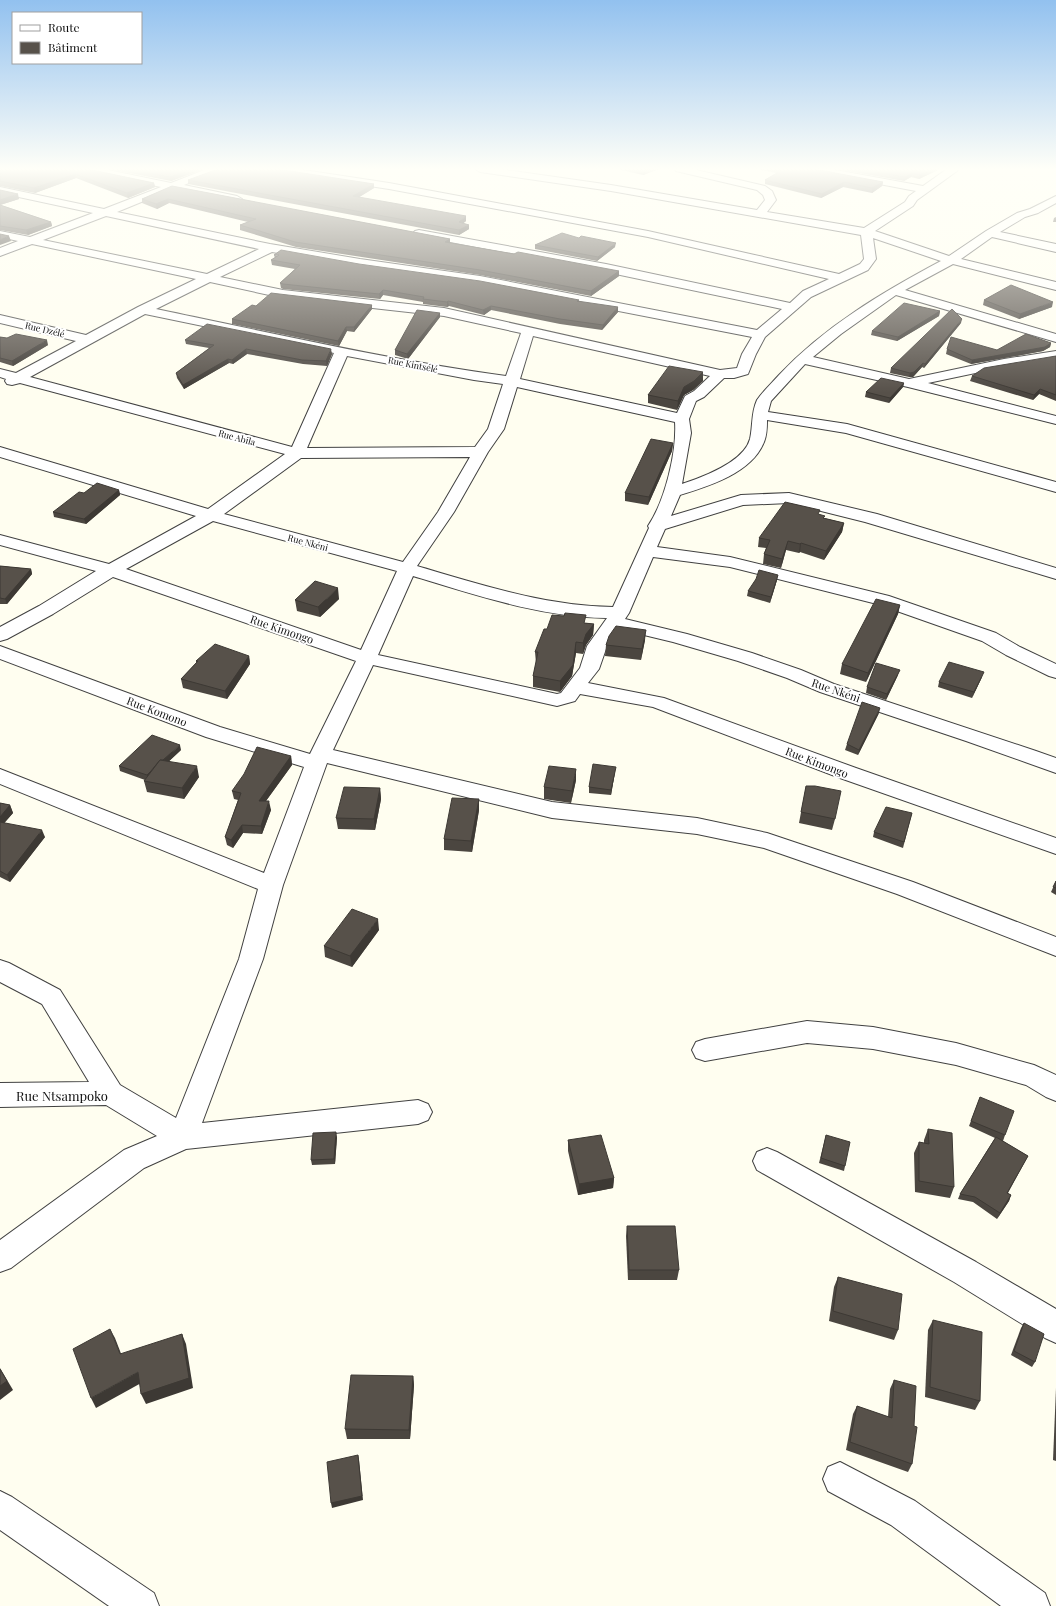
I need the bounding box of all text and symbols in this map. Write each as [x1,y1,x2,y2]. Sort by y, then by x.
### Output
legend [12,12,142,64]
text: Route [48,19,80,35]
text: Bâtiment [48,39,98,55]
street label: Rue Dzélé [24,319,66,339]
street label: Rue Kintsélé [387,353,439,375]
street label: Rue Abila [217,426,257,448]
street label: Rue Nkéni [286,531,330,553]
street label: Rue Kimongo [248,611,316,647]
street label: Rue Nkéni [810,675,862,705]
street label: Rue Komono [125,693,189,729]
street label: Rue Kimongo [783,743,851,781]
street label: Rue Ntsampoko [16,1087,108,1104]

